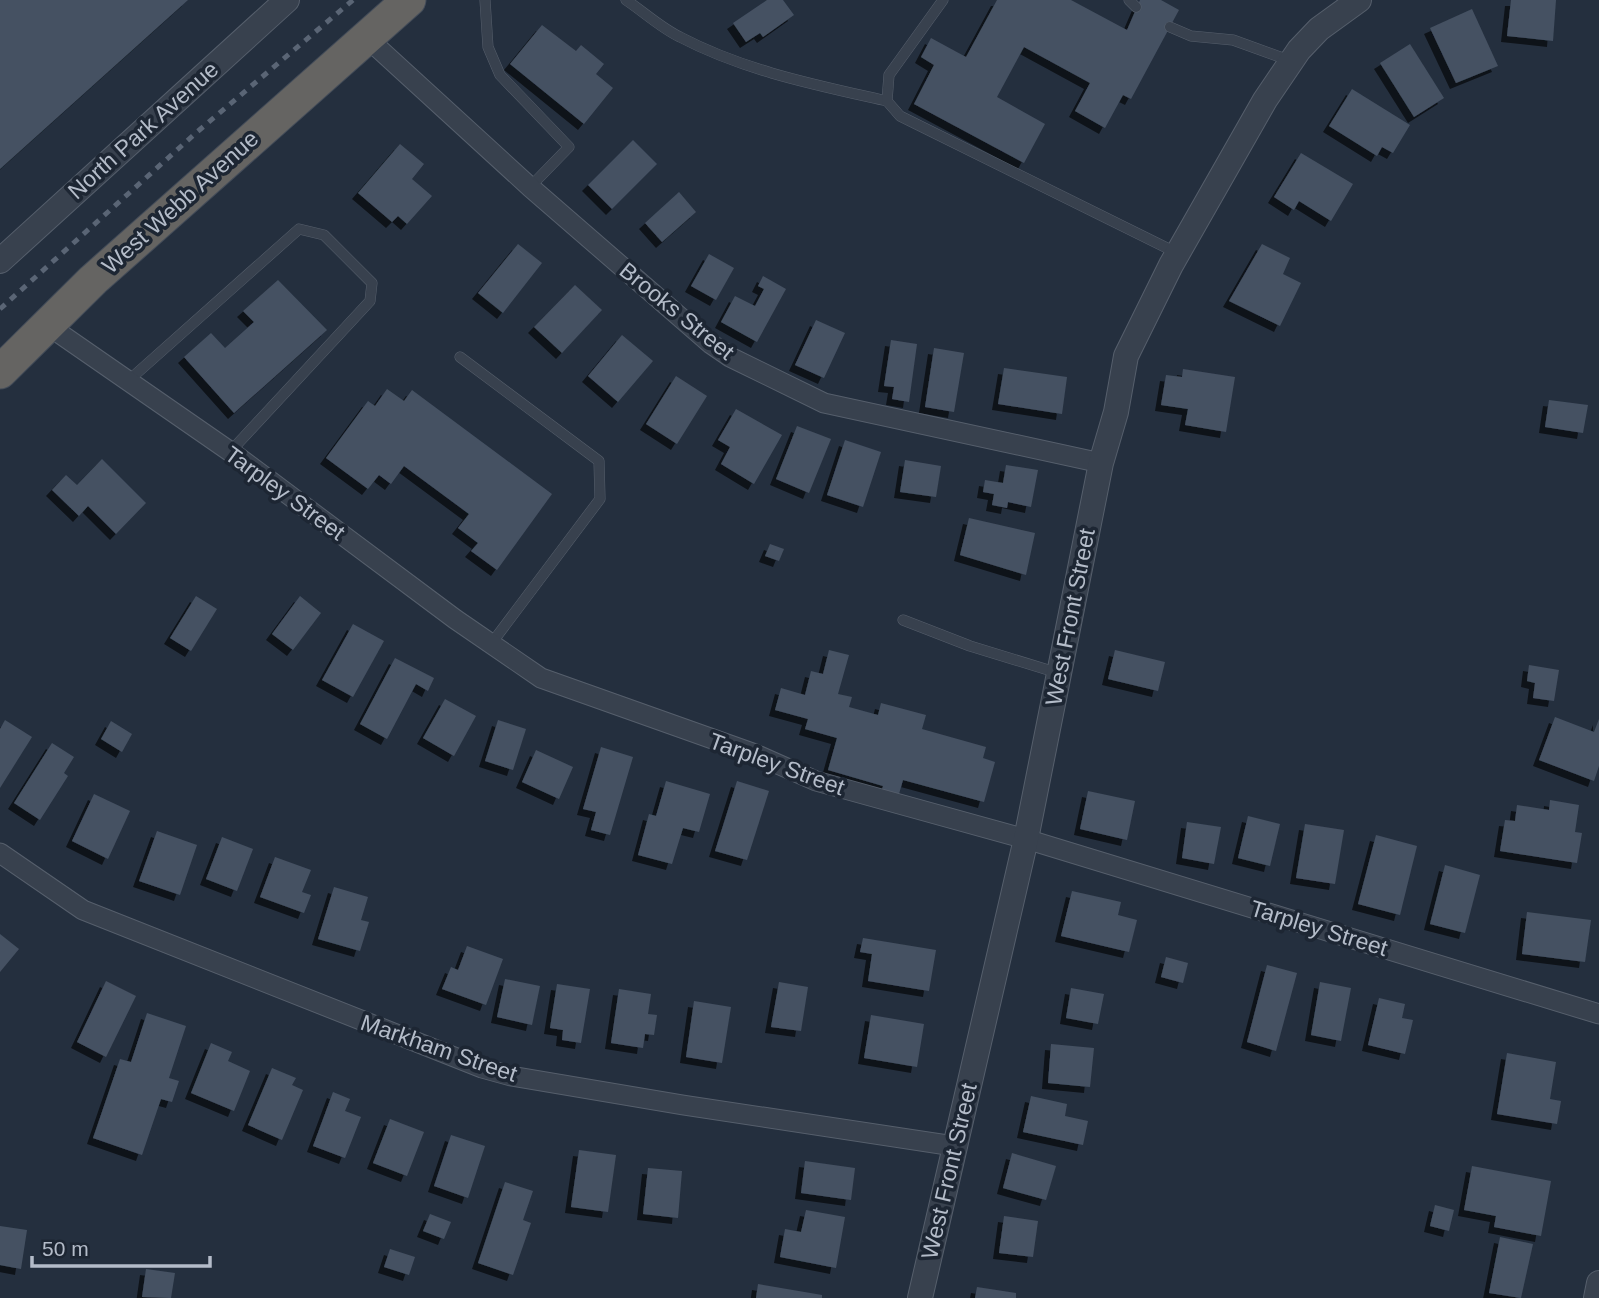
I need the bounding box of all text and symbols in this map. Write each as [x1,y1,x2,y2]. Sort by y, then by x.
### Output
street label: North Park Avenue [63,56,223,204]
street label: West Webb Avenue [97,125,263,279]
street label: Brooks Street [615,257,740,365]
street label: Tarpley Street [220,441,351,546]
street label: West Front Street [1040,526,1100,708]
street label: Tarpley Street [706,728,849,801]
street label: Tarpley Street [1247,895,1391,961]
street label: Markham Street [357,1009,521,1087]
street label: West Front Street [916,1080,982,1262]
scale bar [32,1224,210,1268]
text: 50 m [42,1237,89,1260]

